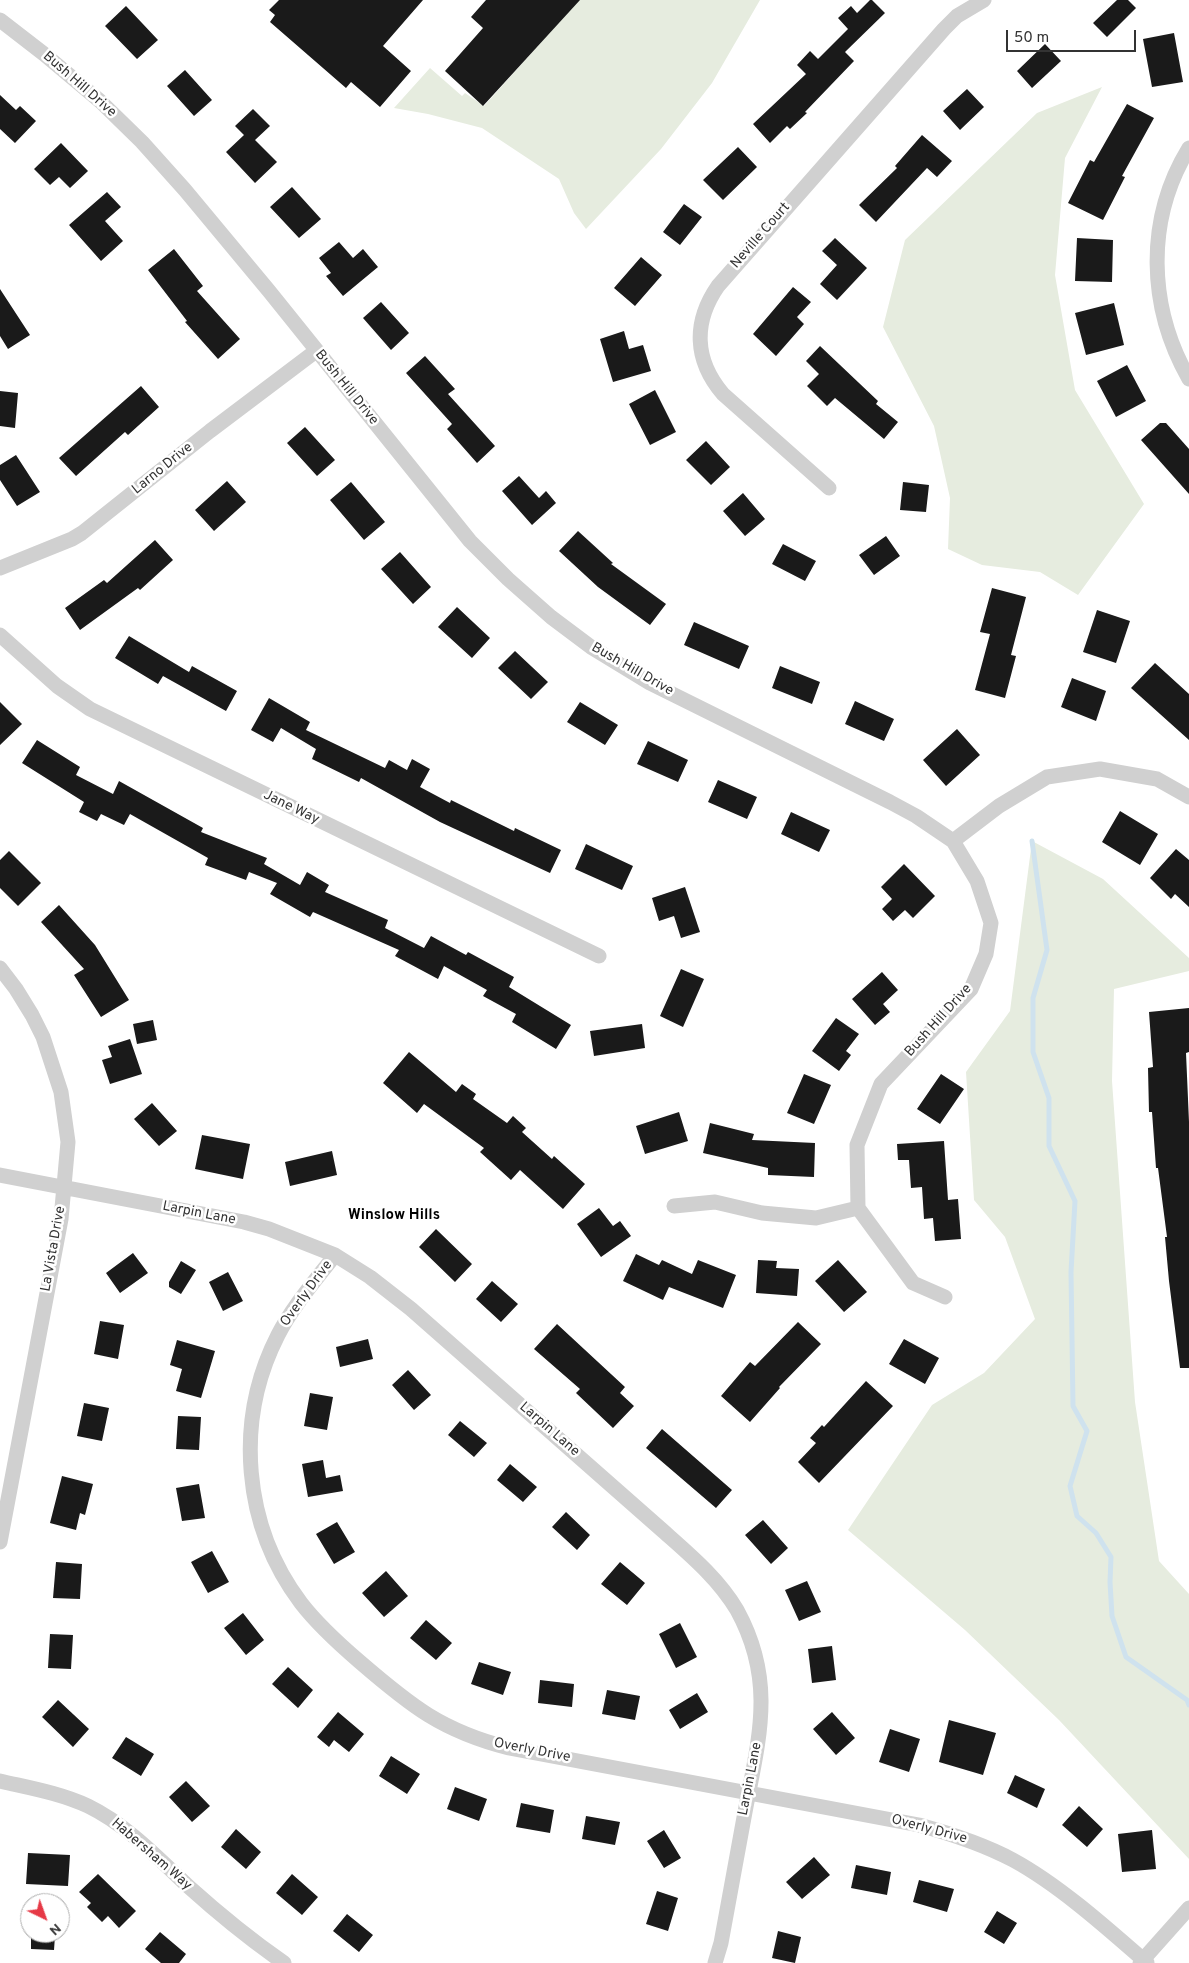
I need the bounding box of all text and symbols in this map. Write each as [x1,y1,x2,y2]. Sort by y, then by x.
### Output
scale bar [1009,20,1139,52]
text: 50 m [1014,29,1049,48]
street label: Bush Hill Drive [39,48,119,122]
street label: Neville Court [728,200,794,272]
street label: Bush Hill Drive [311,347,381,429]
street label: Larno Drive [129,439,197,499]
street label: Bush Hill Drive [588,640,676,700]
street label: Jane Way [260,787,322,829]
street label: Bush Hill Drive [902,981,976,1061]
street label: Larpin Lane [161,1199,237,1229]
street label: La Vista Drive [38,1205,70,1293]
district label: Winslow Hills [348,1207,440,1225]
street label: Overly Drive [277,1258,337,1330]
street label: Larpin Lane [515,1399,583,1461]
street label: Overly Drive [492,1735,572,1767]
street label: Larpin Lane [736,1741,766,1817]
street label: Overly Drive [889,1812,969,1848]
street label: Habersham Way [107,1815,195,1895]
north arrow [20,1893,70,1943]
text: N [45,1919,64,1938]

